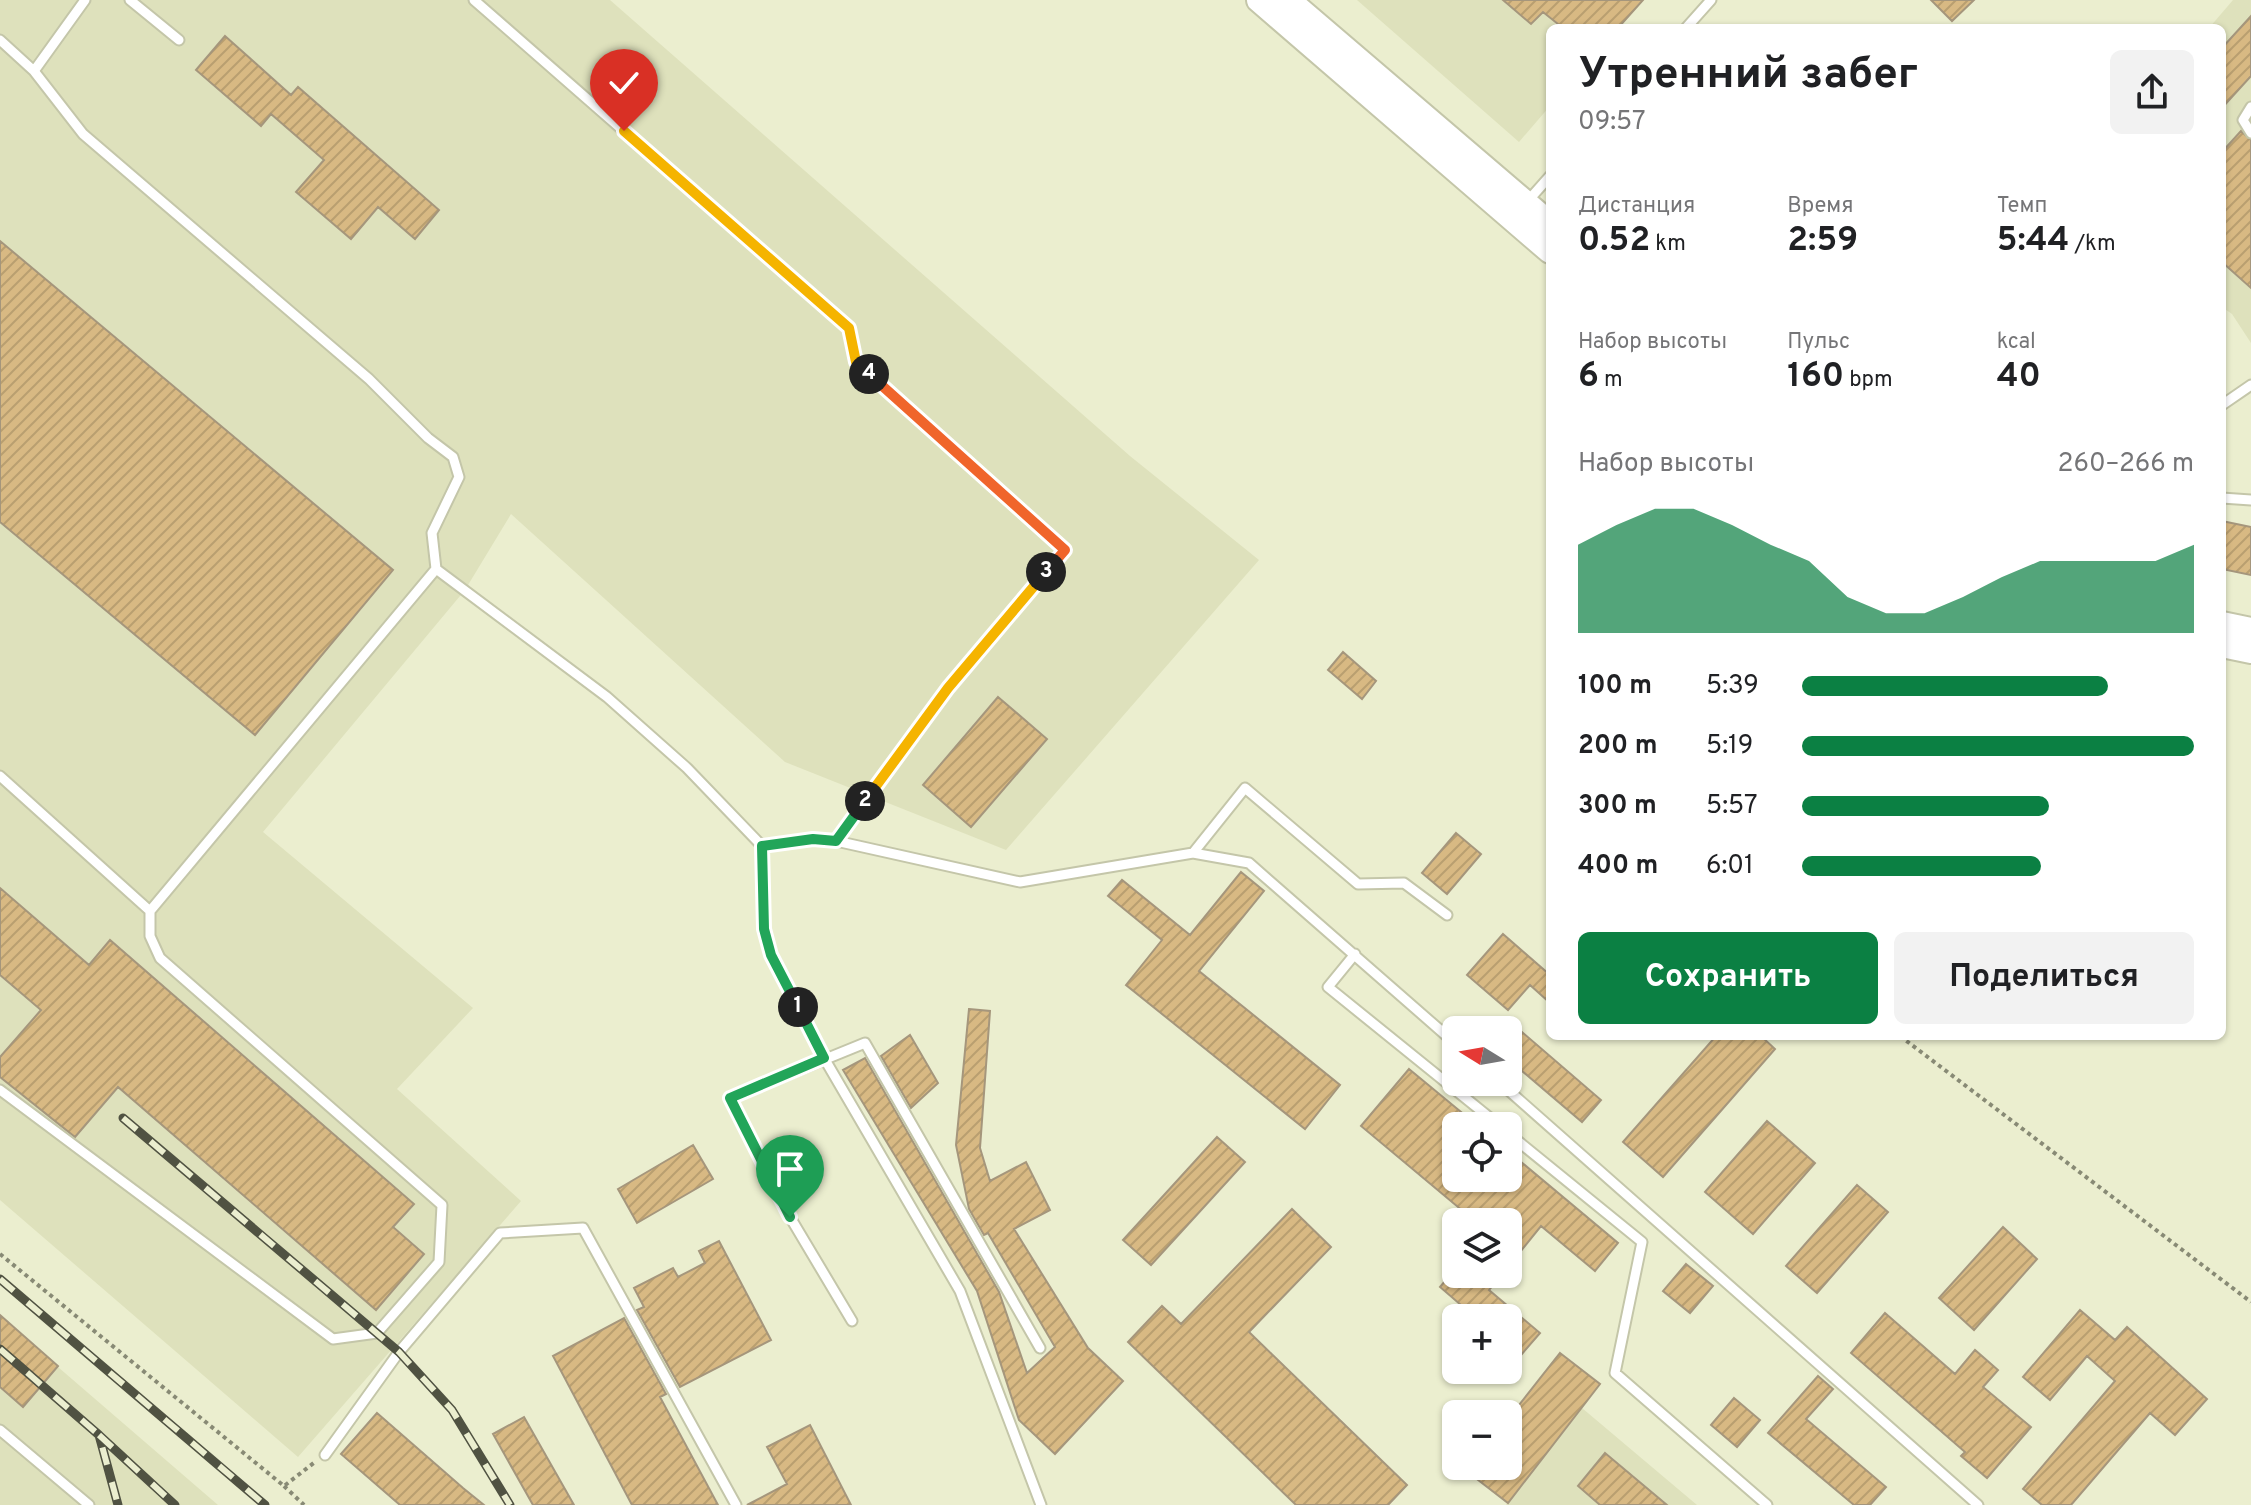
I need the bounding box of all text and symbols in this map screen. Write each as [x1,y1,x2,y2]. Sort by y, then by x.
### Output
text: Утренний забег [1578,48,1918,104]
pin [590,49,658,131]
button: share [2110,50,2194,134]
icon: check [602,61,646,105]
text: 09:57 [1578,106,1646,139]
text: Дистанция [1578,193,1695,220]
text: Время [1787,193,1853,220]
text: Темп [1997,193,2047,220]
text: 0.52 [1578,220,1650,263]
text: 2:59 [1787,220,1858,263]
text: 5:44 [1997,220,2069,263]
text: km [1650,231,1686,258]
text: /km [2069,231,2116,258]
text: Набор высоты [1578,329,1727,356]
text: Пульс [1787,329,1850,356]
text: kcal [1997,329,2036,356]
pin: 4 [849,354,889,394]
text: 6 [1578,356,1599,399]
text: 160 [1787,356,1844,399]
text: 40 [1997,356,2041,399]
text: 4 [862,360,876,387]
text: m [1599,367,1623,394]
text: bpm [1844,367,1893,394]
text: Набор высоты [1578,448,1754,481]
text: 260–266 m [2058,448,2194,481]
pin: 3 [1026,552,1066,592]
text: 3 [1039,558,1053,585]
text: 100 m [1578,670,1652,703]
text: 5:39 [1706,670,1759,703]
text: 200 m [1578,730,1657,763]
text: 5:19 [1706,730,1753,763]
pin: 2 [845,781,885,821]
text: 2 [858,787,872,814]
text: 300 m [1578,790,1657,823]
text: 5:57 [1706,790,1757,823]
text: 400 m [1578,850,1658,883]
text: 6:01 [1706,850,1754,883]
button: Сохранить [1578,932,1878,1024]
button: Поделиться [1894,932,2194,1024]
pin: 1 [778,987,818,1027]
text: 1 [794,993,802,1020]
north arrow [1442,1016,1522,1096]
map controls [1442,1016,1522,1480]
button: locate [1442,1112,1522,1192]
pin [756,1135,824,1217]
icon: arrive [768,1147,812,1191]
button: layers [1442,1208,1522,1288]
button: + [1442,1304,1522,1384]
button: − [1442,1400,1522,1480]

